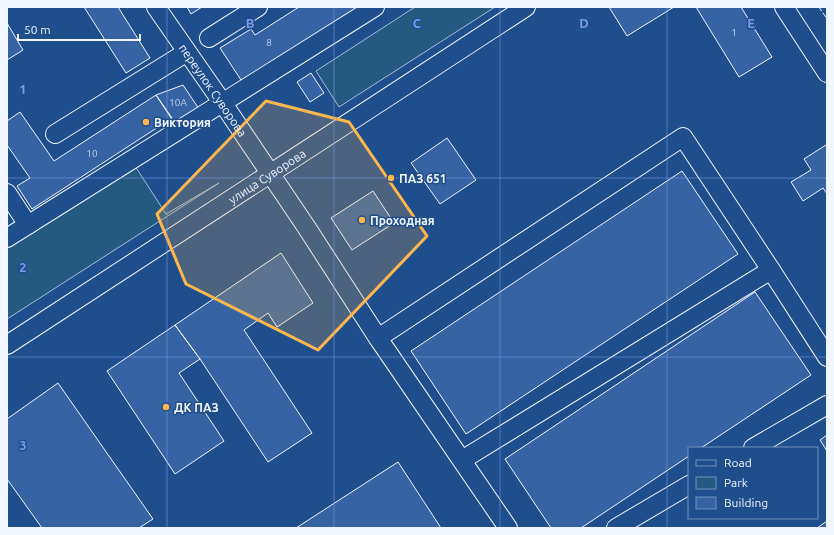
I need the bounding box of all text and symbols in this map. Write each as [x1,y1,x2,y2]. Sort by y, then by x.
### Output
scale bar [18,16,140,42]
text: B [246,16,255,30]
text: C [413,16,422,30]
text: D [579,16,589,30]
text: E [747,16,755,30]
text: 50 m [24,23,51,36]
house number: 1 [731,27,737,38]
house number: 8 [266,37,272,48]
street label: переулок Суворова [177,41,250,139]
text: 1 [19,82,27,96]
house number: 10А [169,97,187,108]
place label: Виктория [154,116,211,129]
marker: Виктория [141,117,151,127]
street label: улица Суворова [226,146,308,206]
house number: 10 [86,148,98,159]
place label: ПАЗ 651 [399,172,447,185]
marker: ПАЗ 651 [386,173,396,183]
place label: Проходная [370,214,435,227]
marker: Проходная [357,215,367,225]
text: 2 [19,260,27,274]
place label: ДК ПАЗ [174,401,219,414]
marker: ДК ПАЗ [161,402,171,412]
text: 3 [19,438,27,452]
legend [688,447,818,519]
text: Road [724,456,752,469]
text: Park [724,476,748,489]
text: Building [724,496,768,509]

